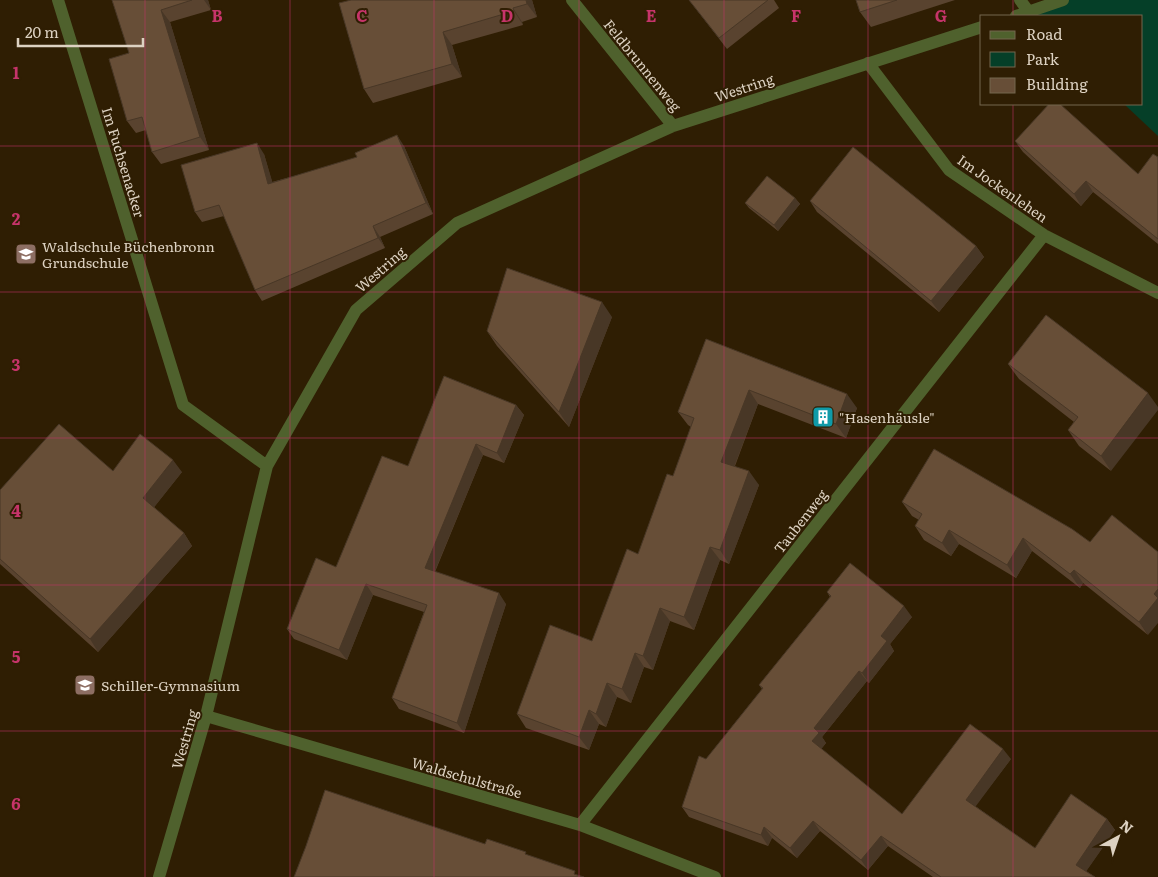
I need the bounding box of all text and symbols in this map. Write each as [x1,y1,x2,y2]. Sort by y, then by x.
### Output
text: B [211,3,223,27]
text: C [356,3,368,27]
text: D [501,3,513,27]
text: E [646,3,657,27]
text: F [791,3,801,27]
text: G [935,3,947,27]
scale bar [18,15,142,47]
street label: Feldbrunnenweg [600,15,686,115]
legend [980,15,1143,105]
text: 20 m [25,20,59,43]
text: Road [1026,22,1062,45]
text: Park [1026,47,1060,70]
text: 1 [13,60,20,84]
street label: Westring [712,68,776,106]
text: Building [1026,72,1088,95]
street label: Im Fuchsenacker [98,104,150,220]
street label: Im Jockenlehen [954,149,1052,227]
text: 2 [12,206,21,230]
place label: Waldschule Büchenbronn Grundschule [42,236,215,272]
street label: Westring [350,241,410,297]
school or university icon: Waldschule Büchenbronn Grundschule [14,242,38,266]
text: 3 [12,352,21,376]
building icon: "Hasenhäusle" [811,405,835,429]
place label: "Hasenhäusle" [839,407,935,427]
street label: Taubenweg [769,485,832,557]
text: 4 [11,498,21,522]
text: 5 [12,644,21,668]
school or university icon: Schiller-Gymnasium [73,673,97,697]
place label: Schiller-Gymnasium [101,675,240,695]
street label: Westring [166,707,202,771]
street label: Waldschulstraße [409,752,525,802]
text: 6 [11,791,21,815]
north arrow [1093,812,1143,862]
text: N [1116,815,1138,838]

